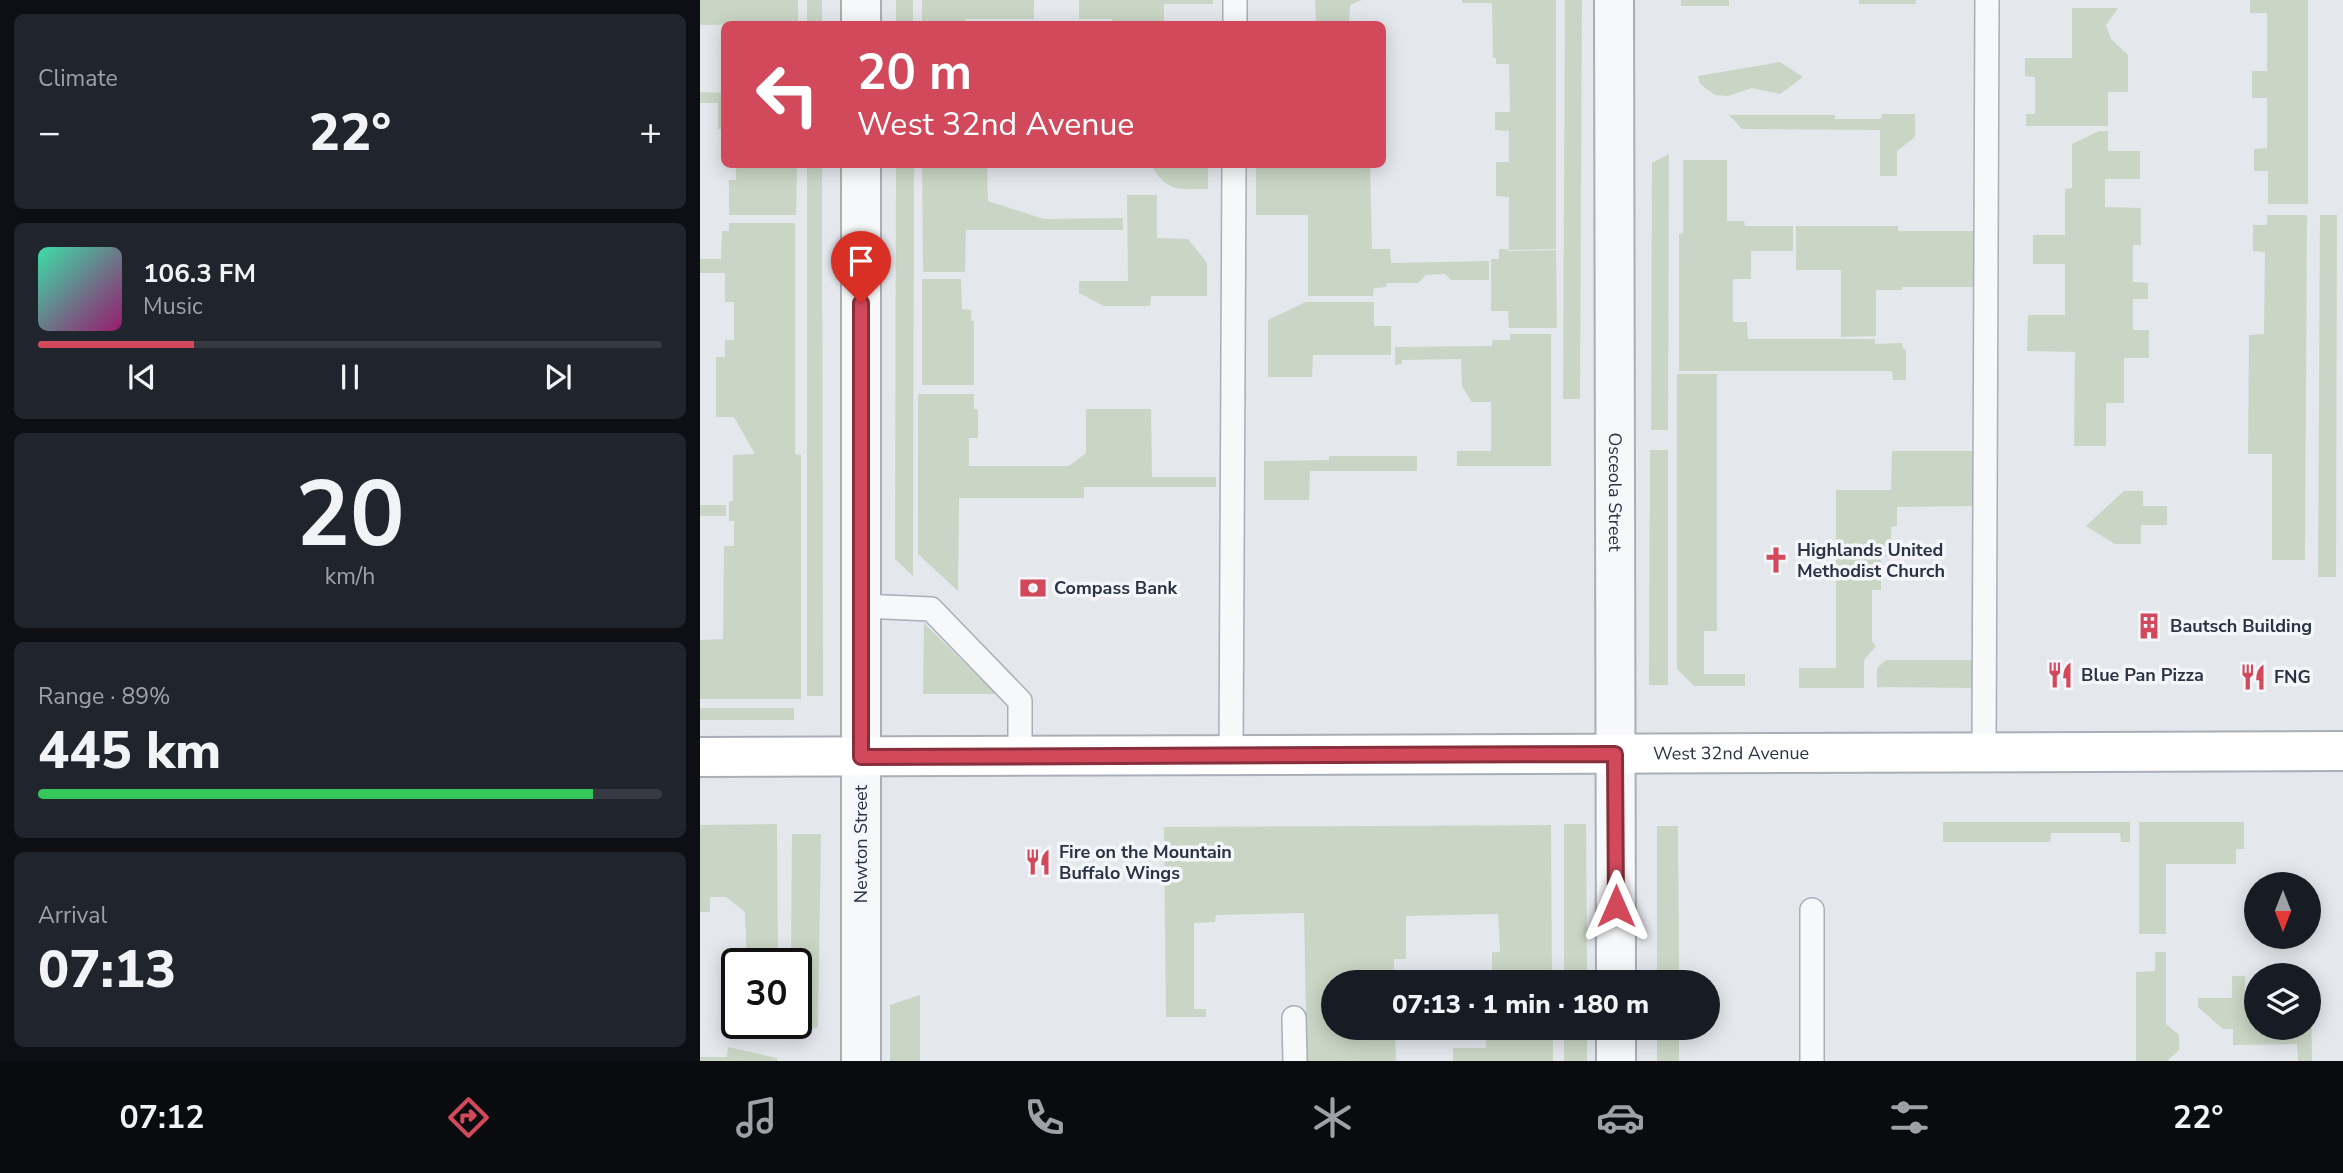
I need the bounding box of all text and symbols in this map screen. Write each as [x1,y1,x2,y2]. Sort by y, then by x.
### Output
text: 20 m [857,39,972,106]
icon: left [742,49,833,140]
text: Climate [38,63,118,94]
text: 22° [309,97,391,168]
text: West 32nd Avenue [857,103,1134,146]
text: − [38,107,61,158]
text: + [639,107,662,158]
pin [831,231,891,303]
icon: arrive [842,242,880,280]
text: 106.3 FM [143,256,256,291]
text: Music [143,291,203,322]
icon: previous [123,358,161,396]
icon: pause [331,358,369,396]
icon: next [539,358,577,396]
street label: Osceola Street [1603,433,1627,552]
text: 20 [295,453,405,577]
place label: Highlands United Methodist Church [1797,538,1945,583]
church icon: Highlands United Methodist Church [1761,545,1791,575]
text: km/h [325,561,375,592]
bank icon: Compass Bank [1018,573,1048,603]
place label: Compass Bank [1054,576,1178,600]
building icon: Bautsch Building [2134,611,2164,641]
place label: Bautsch Building [2170,614,2312,638]
restaurant icon: Blue Pan Pizza [2045,660,2075,690]
restaurant icon: FNG [2238,662,2268,692]
place label: Blue Pan Pizza [2081,663,2204,687]
place label: FNG [2274,665,2311,689]
text: Range · 89% [38,681,170,712]
text: 445 km [38,715,221,786]
street label: West 32nd Avenue [1653,741,1809,766]
street label: Newton Street [849,784,873,903]
place label: Fire on the Mountain Buffalo Wings [1059,840,1232,885]
restaurant icon: Fire on the Mountain Buffalo Wings [1023,847,1053,877]
position arrow [1579,869,1653,943]
north arrow [2244,872,2320,948]
map controls [2244,872,2321,1040]
text: Arrival [38,900,107,931]
text: 07:13 [38,934,176,1005]
speed limit sign: 30 [721,948,812,1039]
button: layers [2244,963,2321,1040]
text: 07:13 · 1 min · 180 m [1392,987,1649,1022]
icon: directions [444,1093,493,1142]
icon: music [732,1093,781,1142]
icon: phone [1020,1093,1069,1142]
icon: climate [1308,1093,1357,1142]
icon: car [1596,1093,1645,1142]
icon: filters [1885,1093,1934,1142]
text: 07:12 [120,1096,204,1139]
text: 22° [2173,1096,2223,1139]

